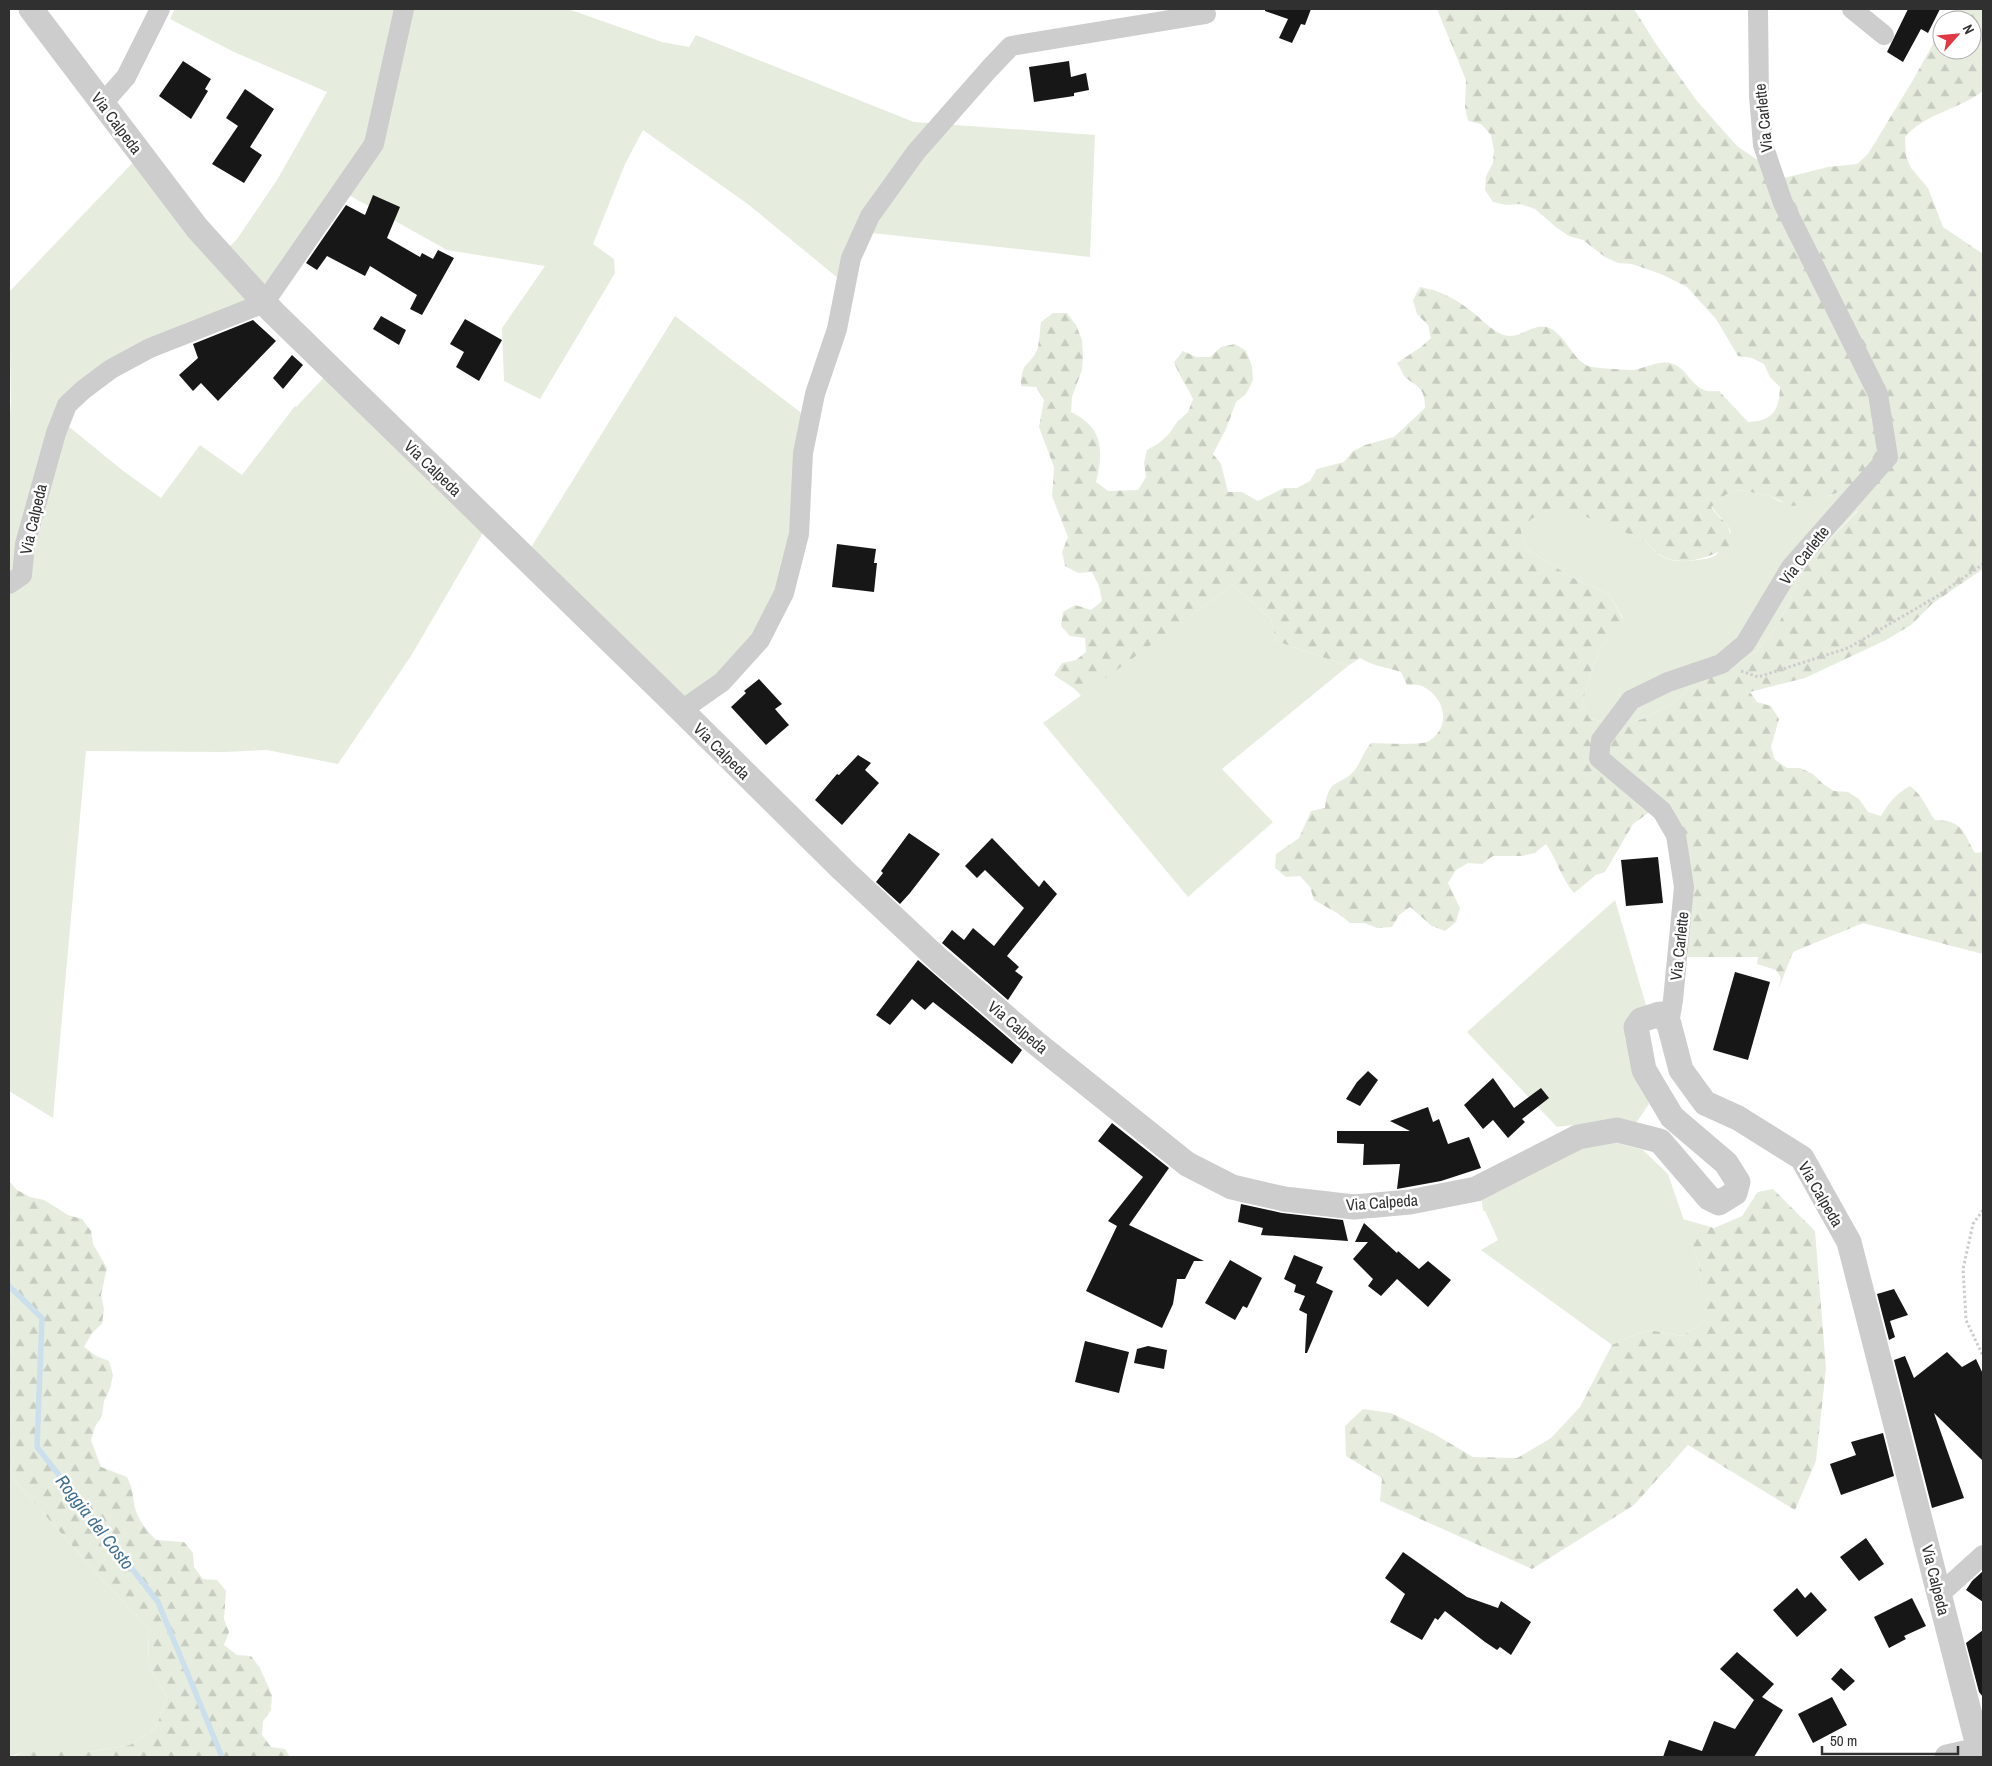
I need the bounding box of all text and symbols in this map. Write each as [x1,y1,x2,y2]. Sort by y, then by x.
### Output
north arrow [1932,10,1982,60]
text: N [1959,21,1978,37]
street label: Via Carlette [1748,83,1778,153]
street label: Via Calpeda [87,88,148,159]
street label: Via Calpeda [399,435,467,501]
street label: Via Calpeda [14,481,52,557]
street label: Via Carlette [1774,521,1834,589]
street label: Via Calpeda [689,718,756,785]
street label: Via Carlette [1664,911,1694,981]
street label: Via Calpeda [983,995,1053,1059]
street label: Via Calpeda [1793,1157,1849,1231]
street label: Via Calpeda [1345,1188,1419,1215]
water label: Roggia del Costo [50,1469,140,1575]
street label: Via Calpeda [1917,1542,1956,1618]
scale bar [1822,1724,1958,1756]
text: 50 m [1830,1730,1857,1751]

